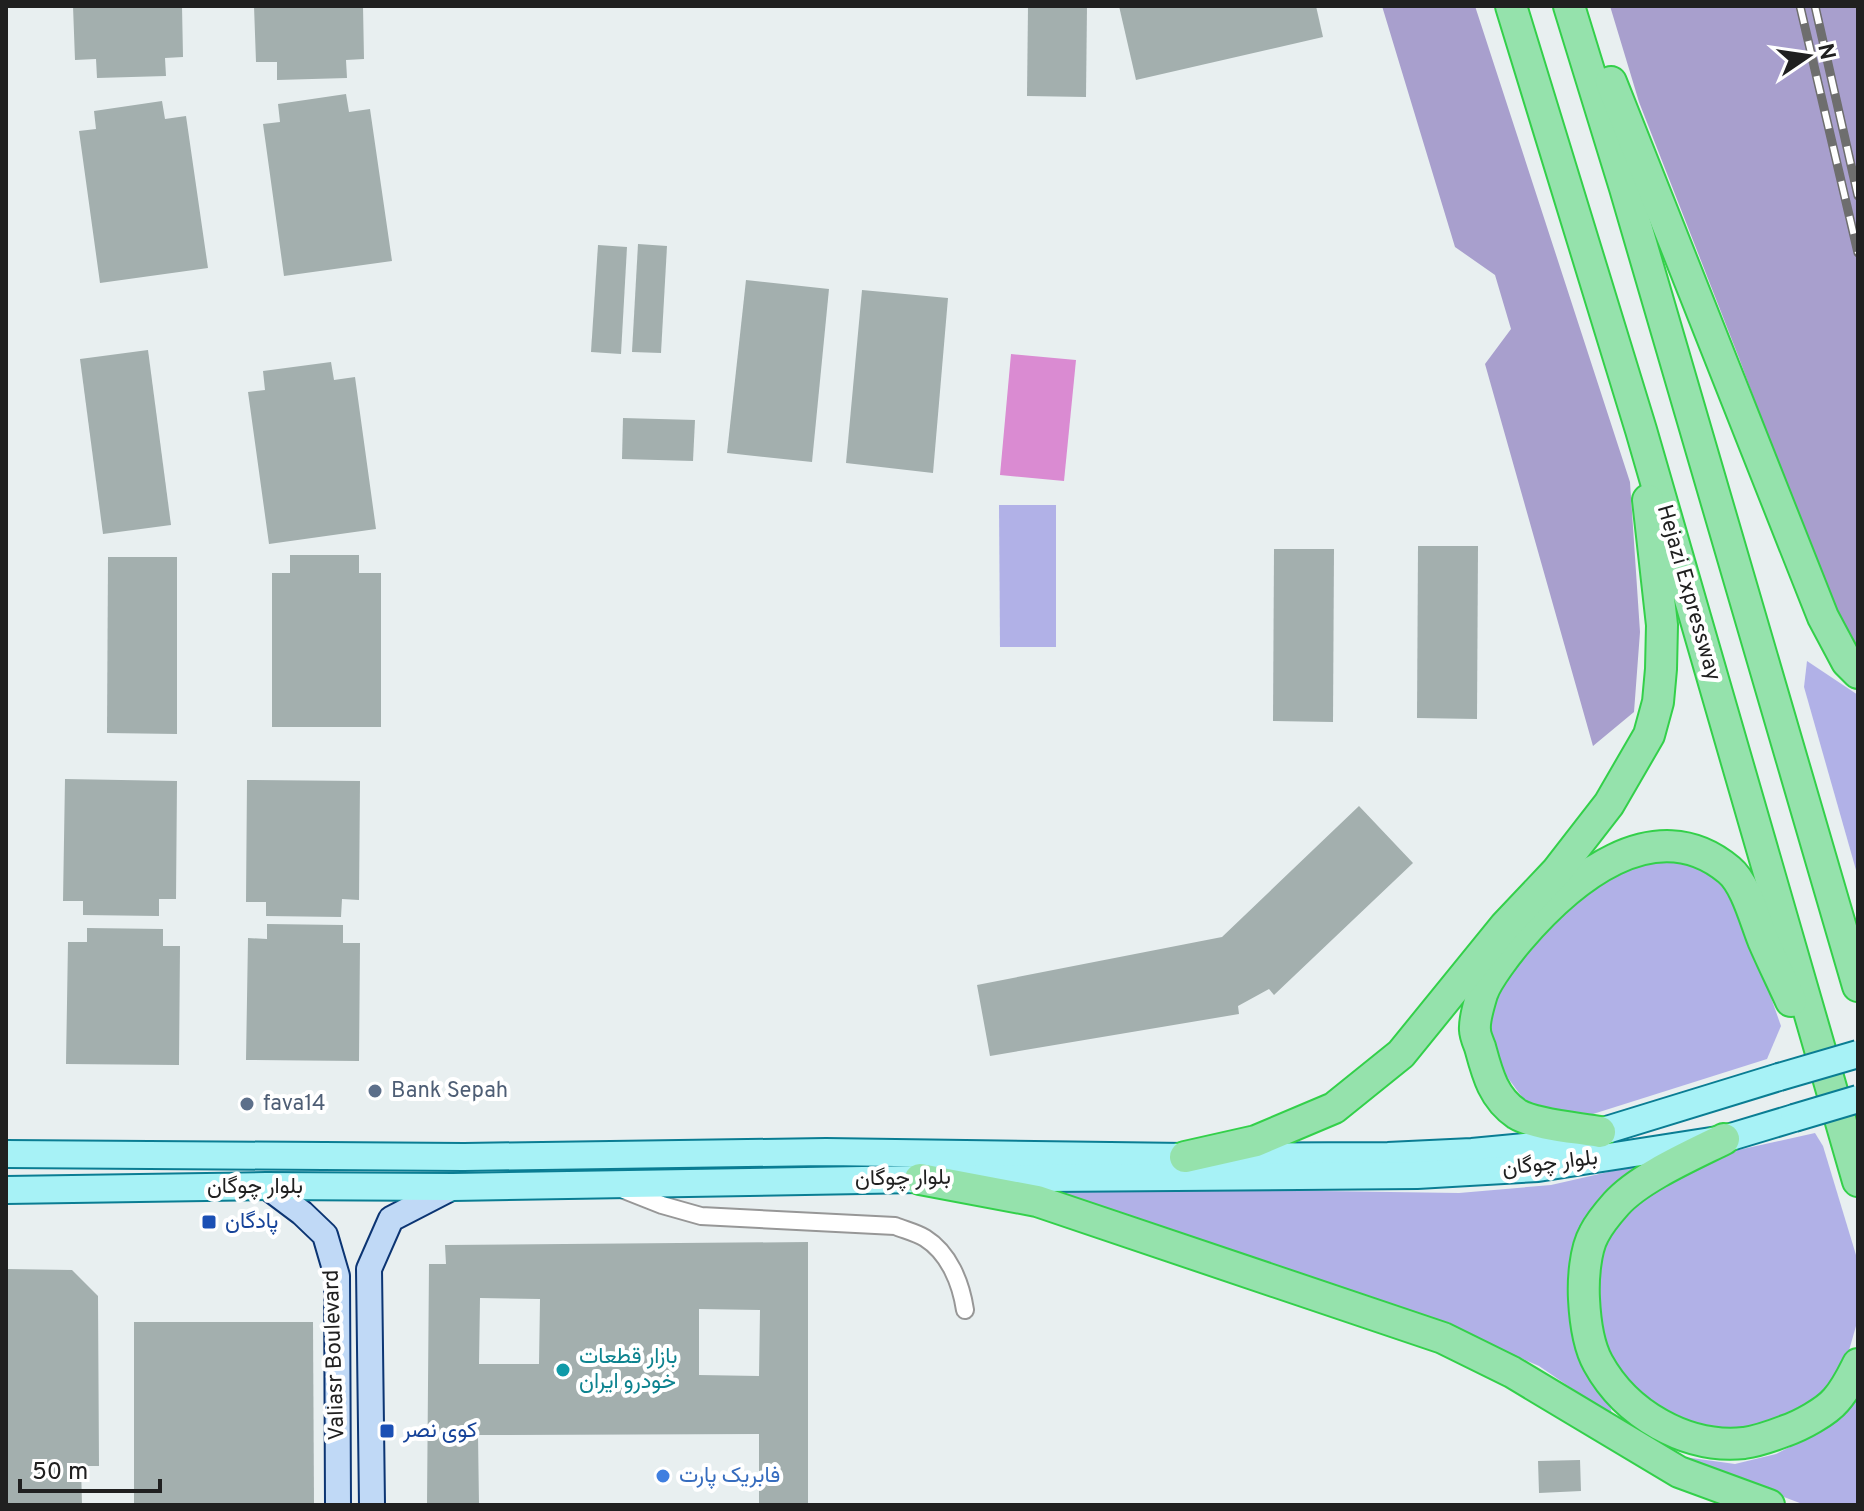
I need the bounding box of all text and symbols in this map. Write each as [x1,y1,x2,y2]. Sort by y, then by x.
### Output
north arrow [1768,16,1848,96]
text: N [1810,41,1840,63]
street label: Hejazi Expressway [1650,502,1726,684]
place label: Bank Sepah [391,1078,508,1105]
marker: Bank Sepah [366,1082,384,1100]
place label: fava14 [263,1091,326,1118]
marker: fava14 [238,1095,256,1113]
street label: بلوار چوگان [1501,1145,1599,1183]
street label: بلوار چوگان [855,1165,951,1193]
street label: بلوار چوگان [207,1174,303,1201]
place label: پادگان [225,1209,278,1236]
marker: پادگان [200,1213,218,1231]
street label: Valiasr Boulevard [319,1269,351,1441]
place label: بازار قطعات خودرو ایران [579,1344,678,1396]
marker: بازار قطعات خودرو ایران [554,1361,572,1379]
place label: کوی نصر [402,1418,477,1445]
marker: کوی نصر [378,1422,396,1440]
scale bar [20,1443,160,1493]
text: 50 m [32,1458,88,1488]
place label: فابریک پارت [679,1463,780,1490]
marker: فابریک پارت [654,1467,672,1485]

